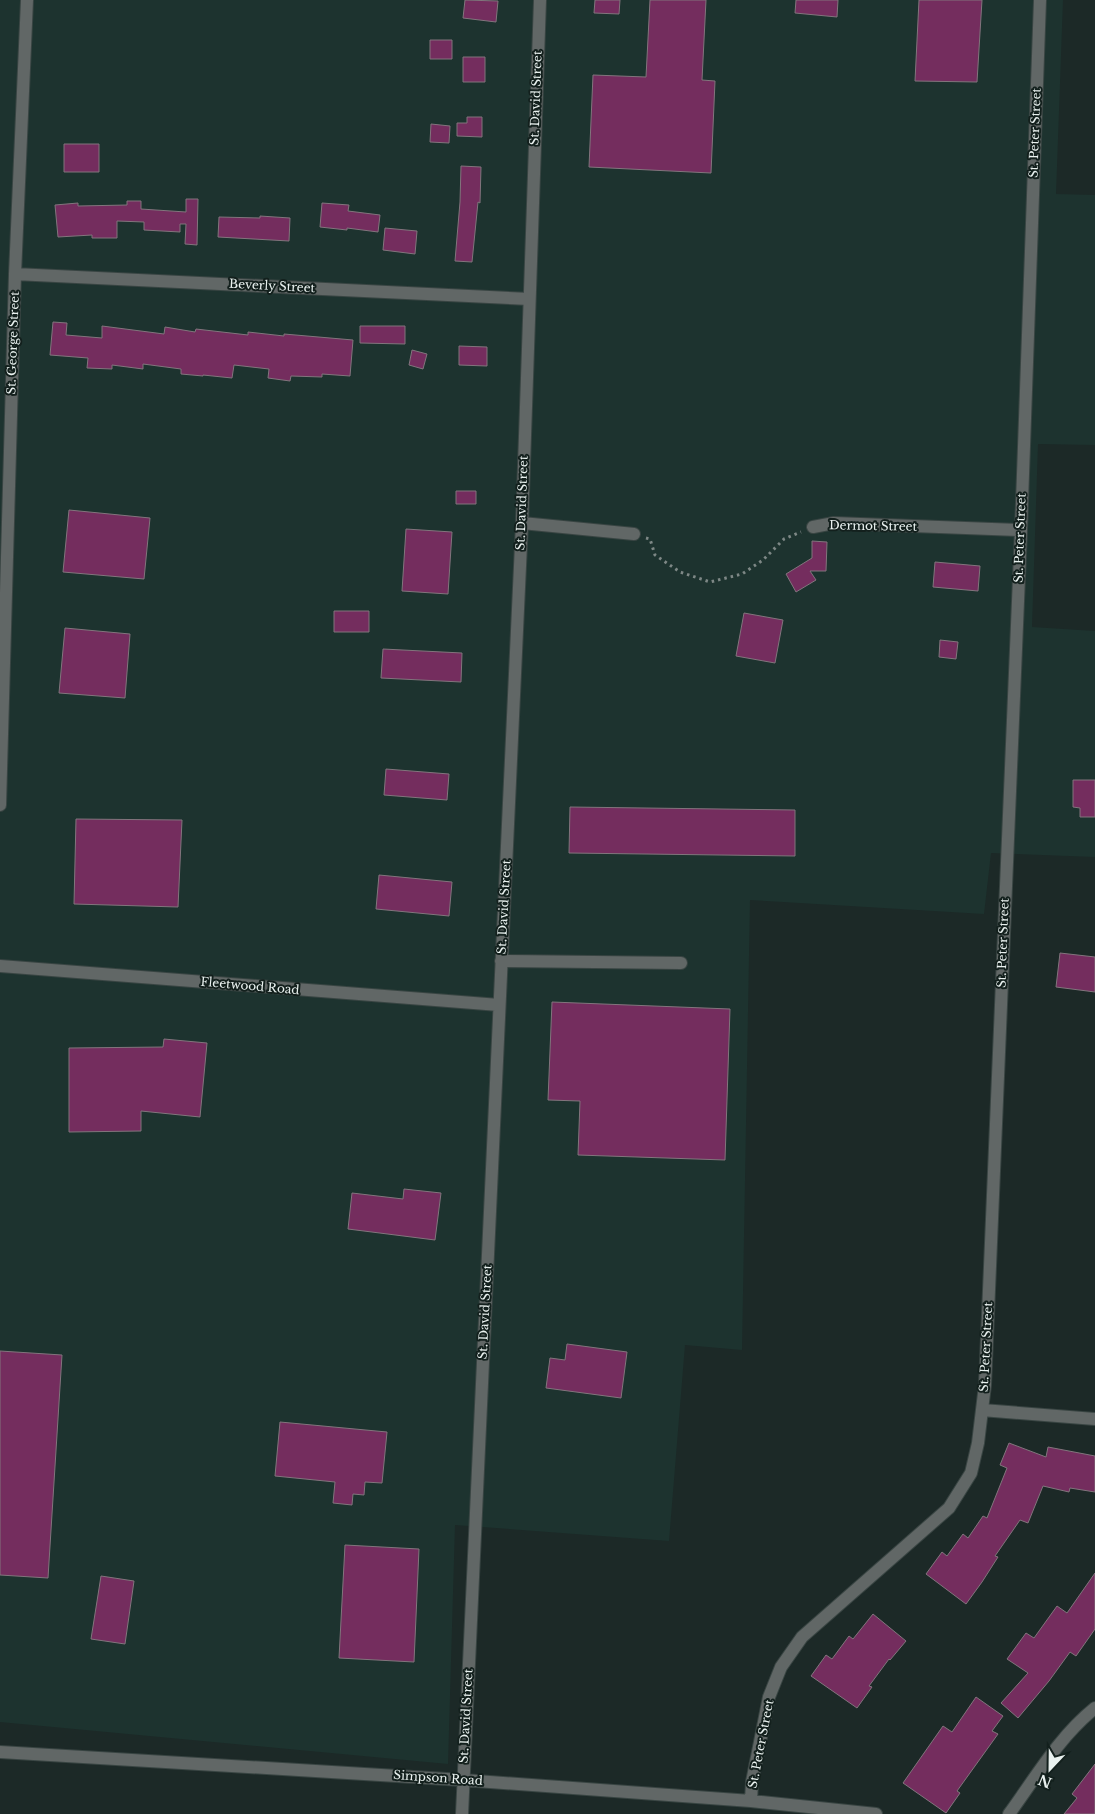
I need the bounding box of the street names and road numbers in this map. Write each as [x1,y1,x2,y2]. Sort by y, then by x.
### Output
street label: St. David Street [526,50,545,146]
street label: St. Peter Street [1025,87,1044,178]
street label: Beverly Street [229,276,316,295]
street label: St. George Street [3,291,22,395]
street label: St. David Street [512,455,531,551]
street label: St. Peter Street [1010,492,1029,583]
street label: Dermot Street [829,517,918,534]
street label: St. David Street [494,859,513,955]
street label: St. Peter Street [993,897,1012,988]
street label: Fleetwood Road [200,974,300,997]
street label: St. David Street [475,1264,494,1360]
street label: St. Peter Street [976,1301,995,1392]
street label: St. David Street [456,1668,475,1764]
street label: St. Peter Street [745,1698,777,1789]
street label: Simpson Road [393,1767,483,1788]

